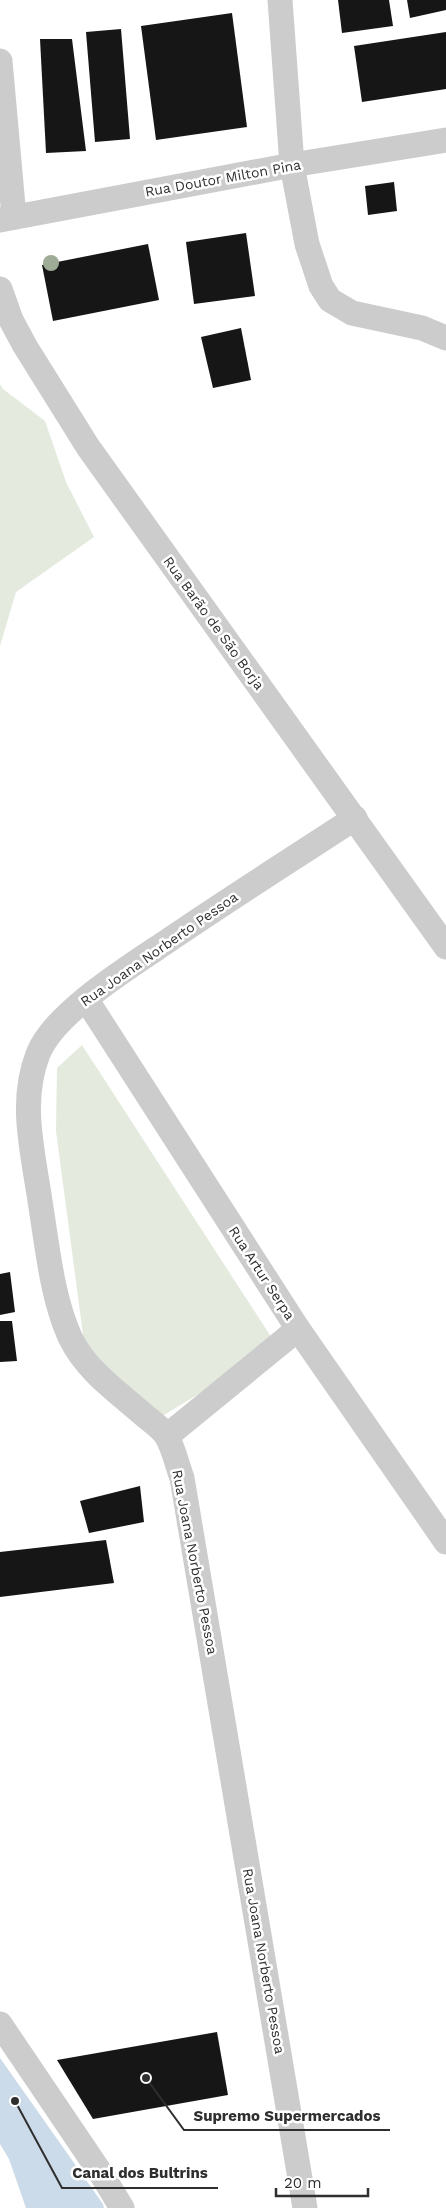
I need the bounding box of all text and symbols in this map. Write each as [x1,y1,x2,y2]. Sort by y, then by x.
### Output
street label: Rua Doutor Milton Pina [144,156,302,200]
street label: Rua Barão de São Borja [160,553,268,693]
street label: Rua Joana Norberto Pessoa [77,888,241,1009]
street label: Rua Artur Serpa [226,1223,298,1323]
street label: Rua Joana Norberto Pessoa [169,1468,221,1656]
street label: Rua Joana Norberto Pessoa [240,1867,288,2055]
callout: Supremo Supermercados [184,2100,390,2130]
text: Supremo Supermercados [194,2107,380,2125]
callout: Canal dos Bultrins [62,2158,218,2188]
text: Canal dos Bultrins [72,2164,208,2182]
scale bar [276,2166,368,2198]
text: 20 m [284,2174,322,2192]

